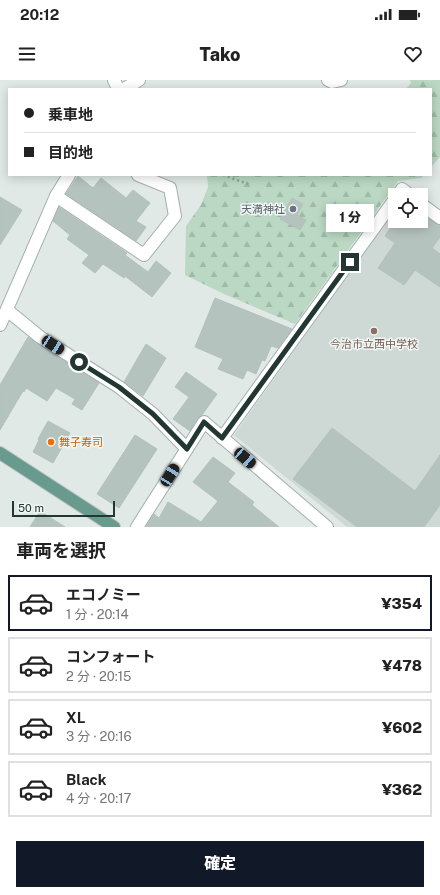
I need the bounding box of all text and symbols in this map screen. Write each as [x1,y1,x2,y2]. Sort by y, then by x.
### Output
text: 20:12 [20,6,59,23]
icon: menu [16,43,38,65]
icon: heart [402,43,424,65]
text: Tako [200,44,241,65]
text: 乗車地 [48,106,93,123]
text: 目的地 [48,144,93,161]
map controls [388,188,428,228]
button: locate [388,188,428,228]
place label: 天満神社 [241,203,285,215]
marker: 天満神社 [288,204,298,214]
callout: 1 分 [326,204,374,232]
text: 1 分 [339,210,361,225]
route end [341,253,359,271]
marker: 今治市立西中学校 [369,326,379,336]
car [40,333,66,357]
place label: 今治市立西中学校 [330,338,418,350]
route start [70,353,88,371]
place label: 舞子寿司 [59,436,103,448]
marker: 舞子寿司 [46,437,56,447]
car [232,446,258,470]
car [159,462,181,488]
scale bar [12,499,115,518]
text: 50 m [18,502,44,514]
text: 車両を選択 [16,540,106,561]
icon: car [18,585,54,621]
text: エコノミー [66,586,141,603]
text: ¥354 [381,595,422,612]
text: 1 分 · 20:14 [66,607,129,622]
icon: car [18,647,54,683]
text: コンフォート [66,648,156,665]
text: ¥478 [382,657,422,674]
text: 2 分 · 20:15 [66,669,131,684]
icon: car [18,709,54,745]
text: XL [66,709,85,726]
text: ¥602 [382,719,422,736]
text: 3 分 · 20:16 [66,729,132,744]
icon: car [18,771,54,807]
text: Black [66,771,106,788]
text: ¥362 [382,781,422,798]
text: 4 分 · 20:17 [66,791,131,806]
button: 確定 [16,841,424,887]

